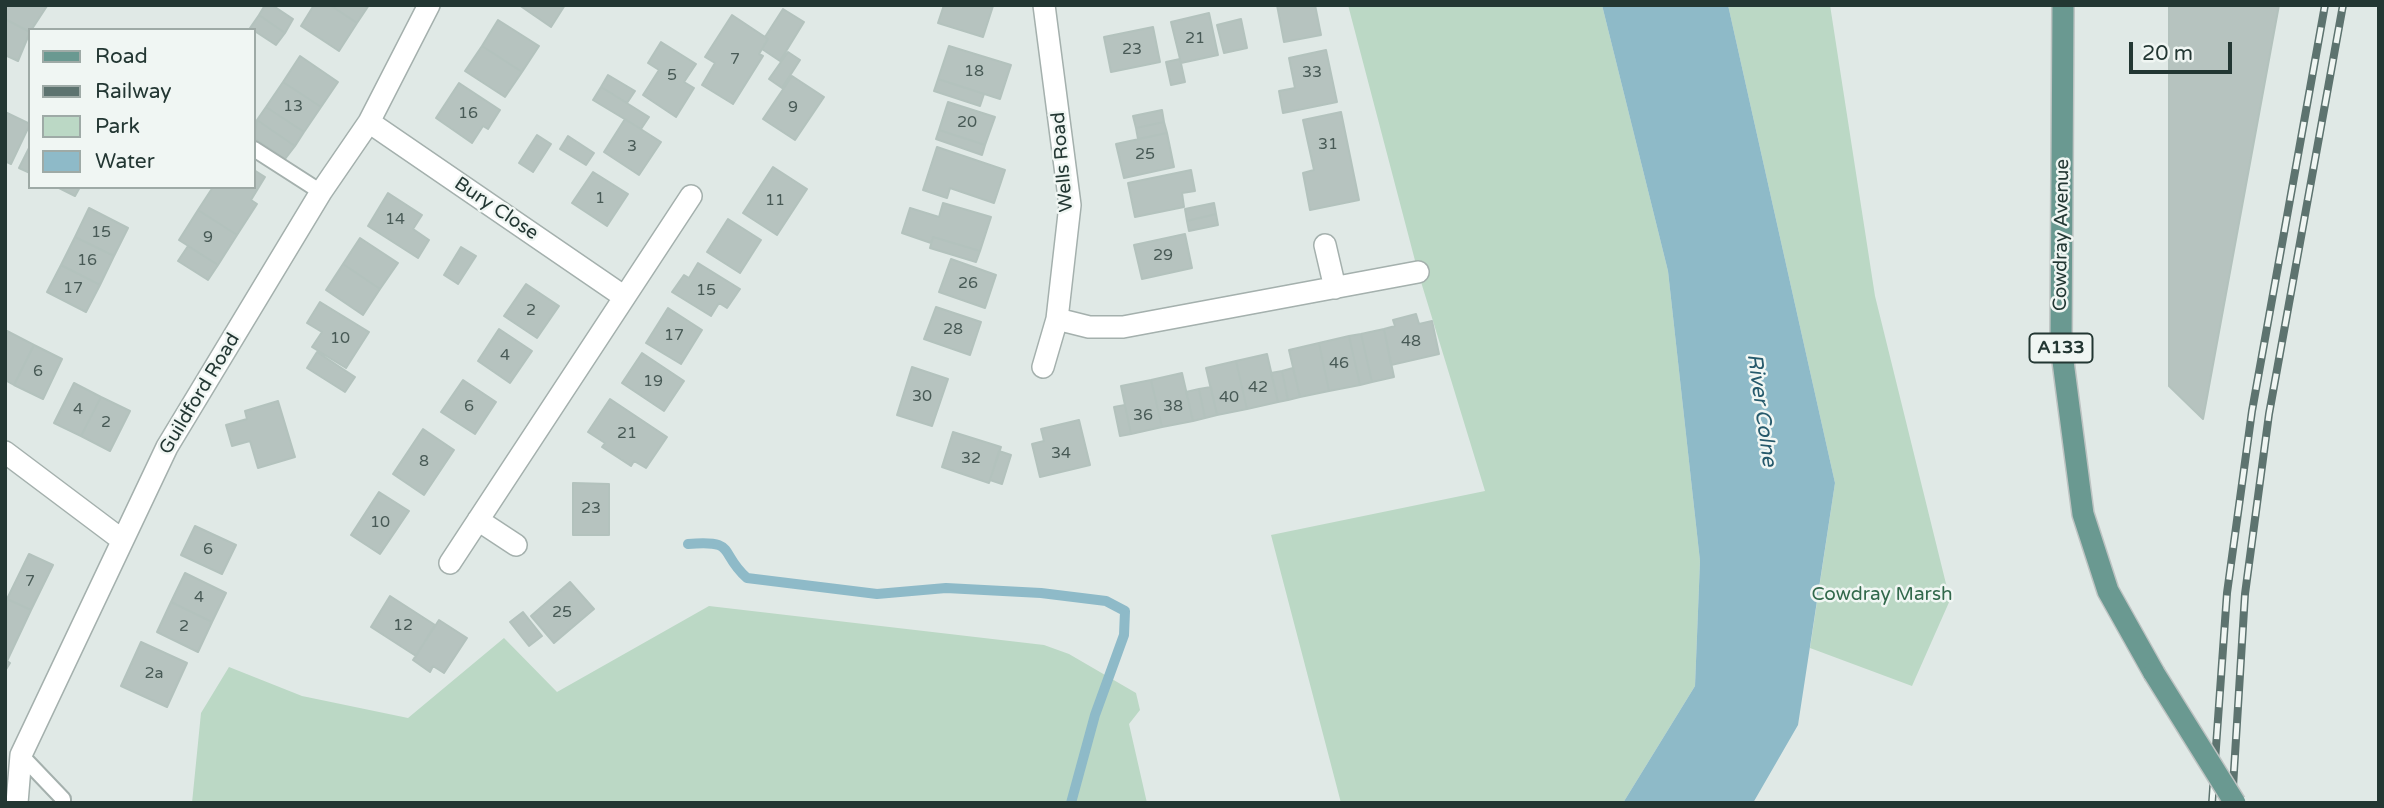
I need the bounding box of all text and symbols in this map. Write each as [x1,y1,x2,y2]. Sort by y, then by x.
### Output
legend [28,28,256,189]
scale bar [2132,28,2235,72]
house number: 21 [1185,29,1205,49]
house number: 23 [1122,40,1142,60]
text: 20 m [2142,41,2193,66]
text: Road [95,44,148,69]
house number: 7 [730,50,740,70]
house number: 18 [964,62,984,82]
house number: 33 [1302,63,1322,83]
house number: 5 [667,66,677,86]
text: Railway [95,79,172,104]
house number: 13 [283,97,303,117]
house number: 9 [788,98,798,118]
house number: 16 [458,104,478,124]
street label: Wells Road [1047,111,1079,213]
house number: 20 [957,113,977,133]
text: Park [95,114,140,139]
house number: 31 [1318,135,1338,155]
house number: 3 [627,137,637,157]
house number: 25 [1135,145,1155,165]
text: Water [95,149,155,174]
street label: Cowdray Avenue [2049,159,2075,311]
street label: Bury Close [450,173,542,245]
house number: 1 [595,189,605,209]
house number: 11 [765,191,785,211]
house number: 14 [385,210,405,230]
house number: 15 [91,223,111,243]
house number: 9 [203,228,213,248]
house number: 29 [1153,246,1173,266]
house number: 16 [77,251,97,271]
house number: 26 [958,274,978,294]
house number: 17 [63,279,83,299]
house number: 15 [696,281,716,301]
house number: 2 [526,301,536,321]
house number: 28 [943,320,963,340]
house number: 17 [664,326,684,346]
street label: Guildford Road [155,329,245,459]
house number: 10 [330,329,350,349]
house number: 48 [1401,332,1421,352]
road number: A133 [2030,334,2092,362]
house number: 4 [500,346,510,366]
water label: River Colne [1741,352,1781,468]
house number: 46 [1329,354,1349,374]
house number: 6 [33,362,43,382]
house number: 19 [643,372,663,392]
house number: 42 [1248,378,1268,398]
house number: 30 [912,387,932,407]
house number: 40 [1219,388,1239,408]
house number: 6 [464,397,474,417]
house number: 38 [1163,397,1183,417]
house number: 4 [73,400,83,420]
house number: 36 [1133,406,1153,426]
house number: 2 [101,413,111,433]
house number: 21 [617,424,637,444]
house number: 34 [1051,444,1071,464]
house number: 32 [961,449,981,469]
house number: 8 [419,452,429,472]
house number: 23 [581,499,601,519]
house number: 10 [370,513,390,533]
house number: 6 [203,540,213,560]
house number: 7 [25,572,35,592]
park label: Cowdray Marsh [1811,584,1953,606]
house number: 4 [194,588,204,608]
house number: 25 [552,603,572,623]
house number: 12 [393,616,413,636]
house number: 2 [179,617,189,637]
house number: 2a [144,664,164,684]

